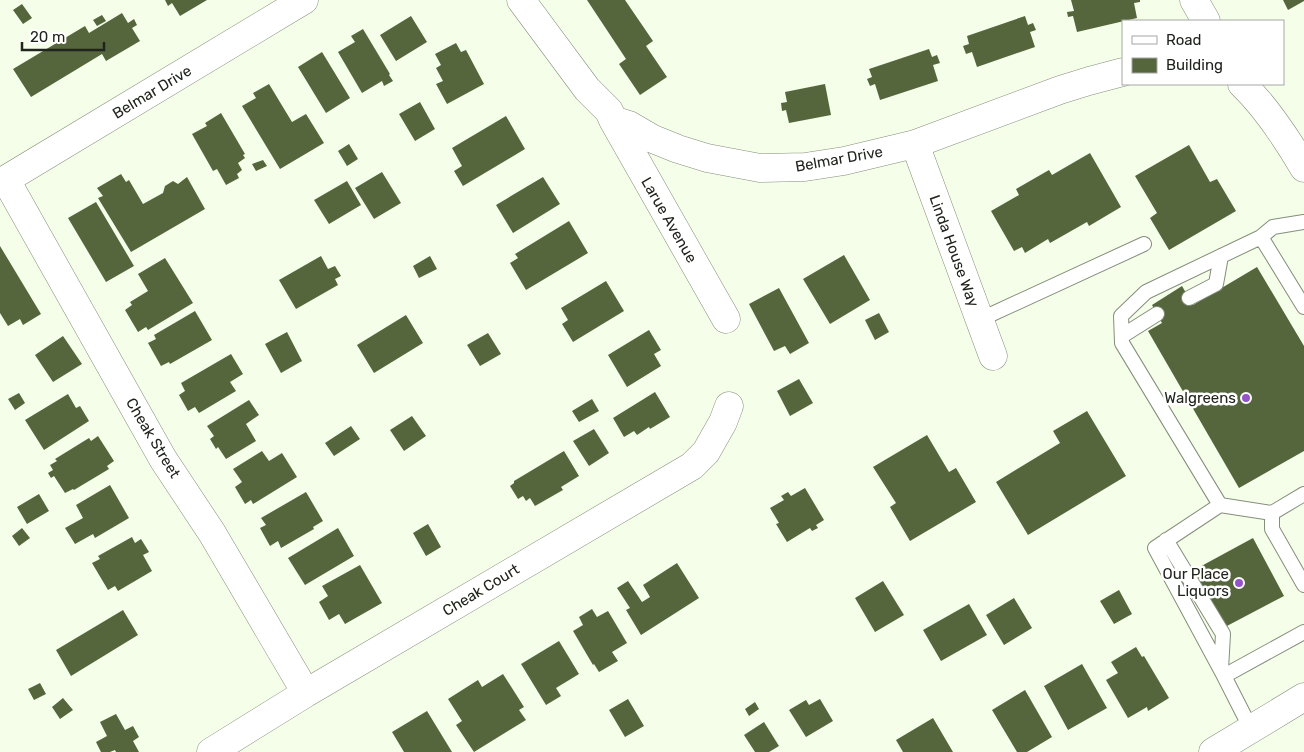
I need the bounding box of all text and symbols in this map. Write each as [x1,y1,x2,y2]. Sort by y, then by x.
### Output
scale bar [22,20,105,52]
legend [1122,20,1284,85]
text: 20 m [30,28,65,46]
text: Road [1166,31,1202,49]
text: Building [1166,56,1223,74]
street label: Belmar Drive [109,61,195,123]
street label: Belmar Drive [794,142,884,176]
street label: Larue Avenue [637,174,701,266]
street label: Linda House Way [925,193,983,309]
place label: Walgreens [1164,389,1236,407]
marker: Walgreens [1240,392,1252,404]
street label: Cheak Street [122,395,184,482]
street label: Cheak Court [439,560,523,620]
place label: Our Place Liquors [1163,565,1229,600]
marker: Our Place Liquors [1233,577,1245,589]

